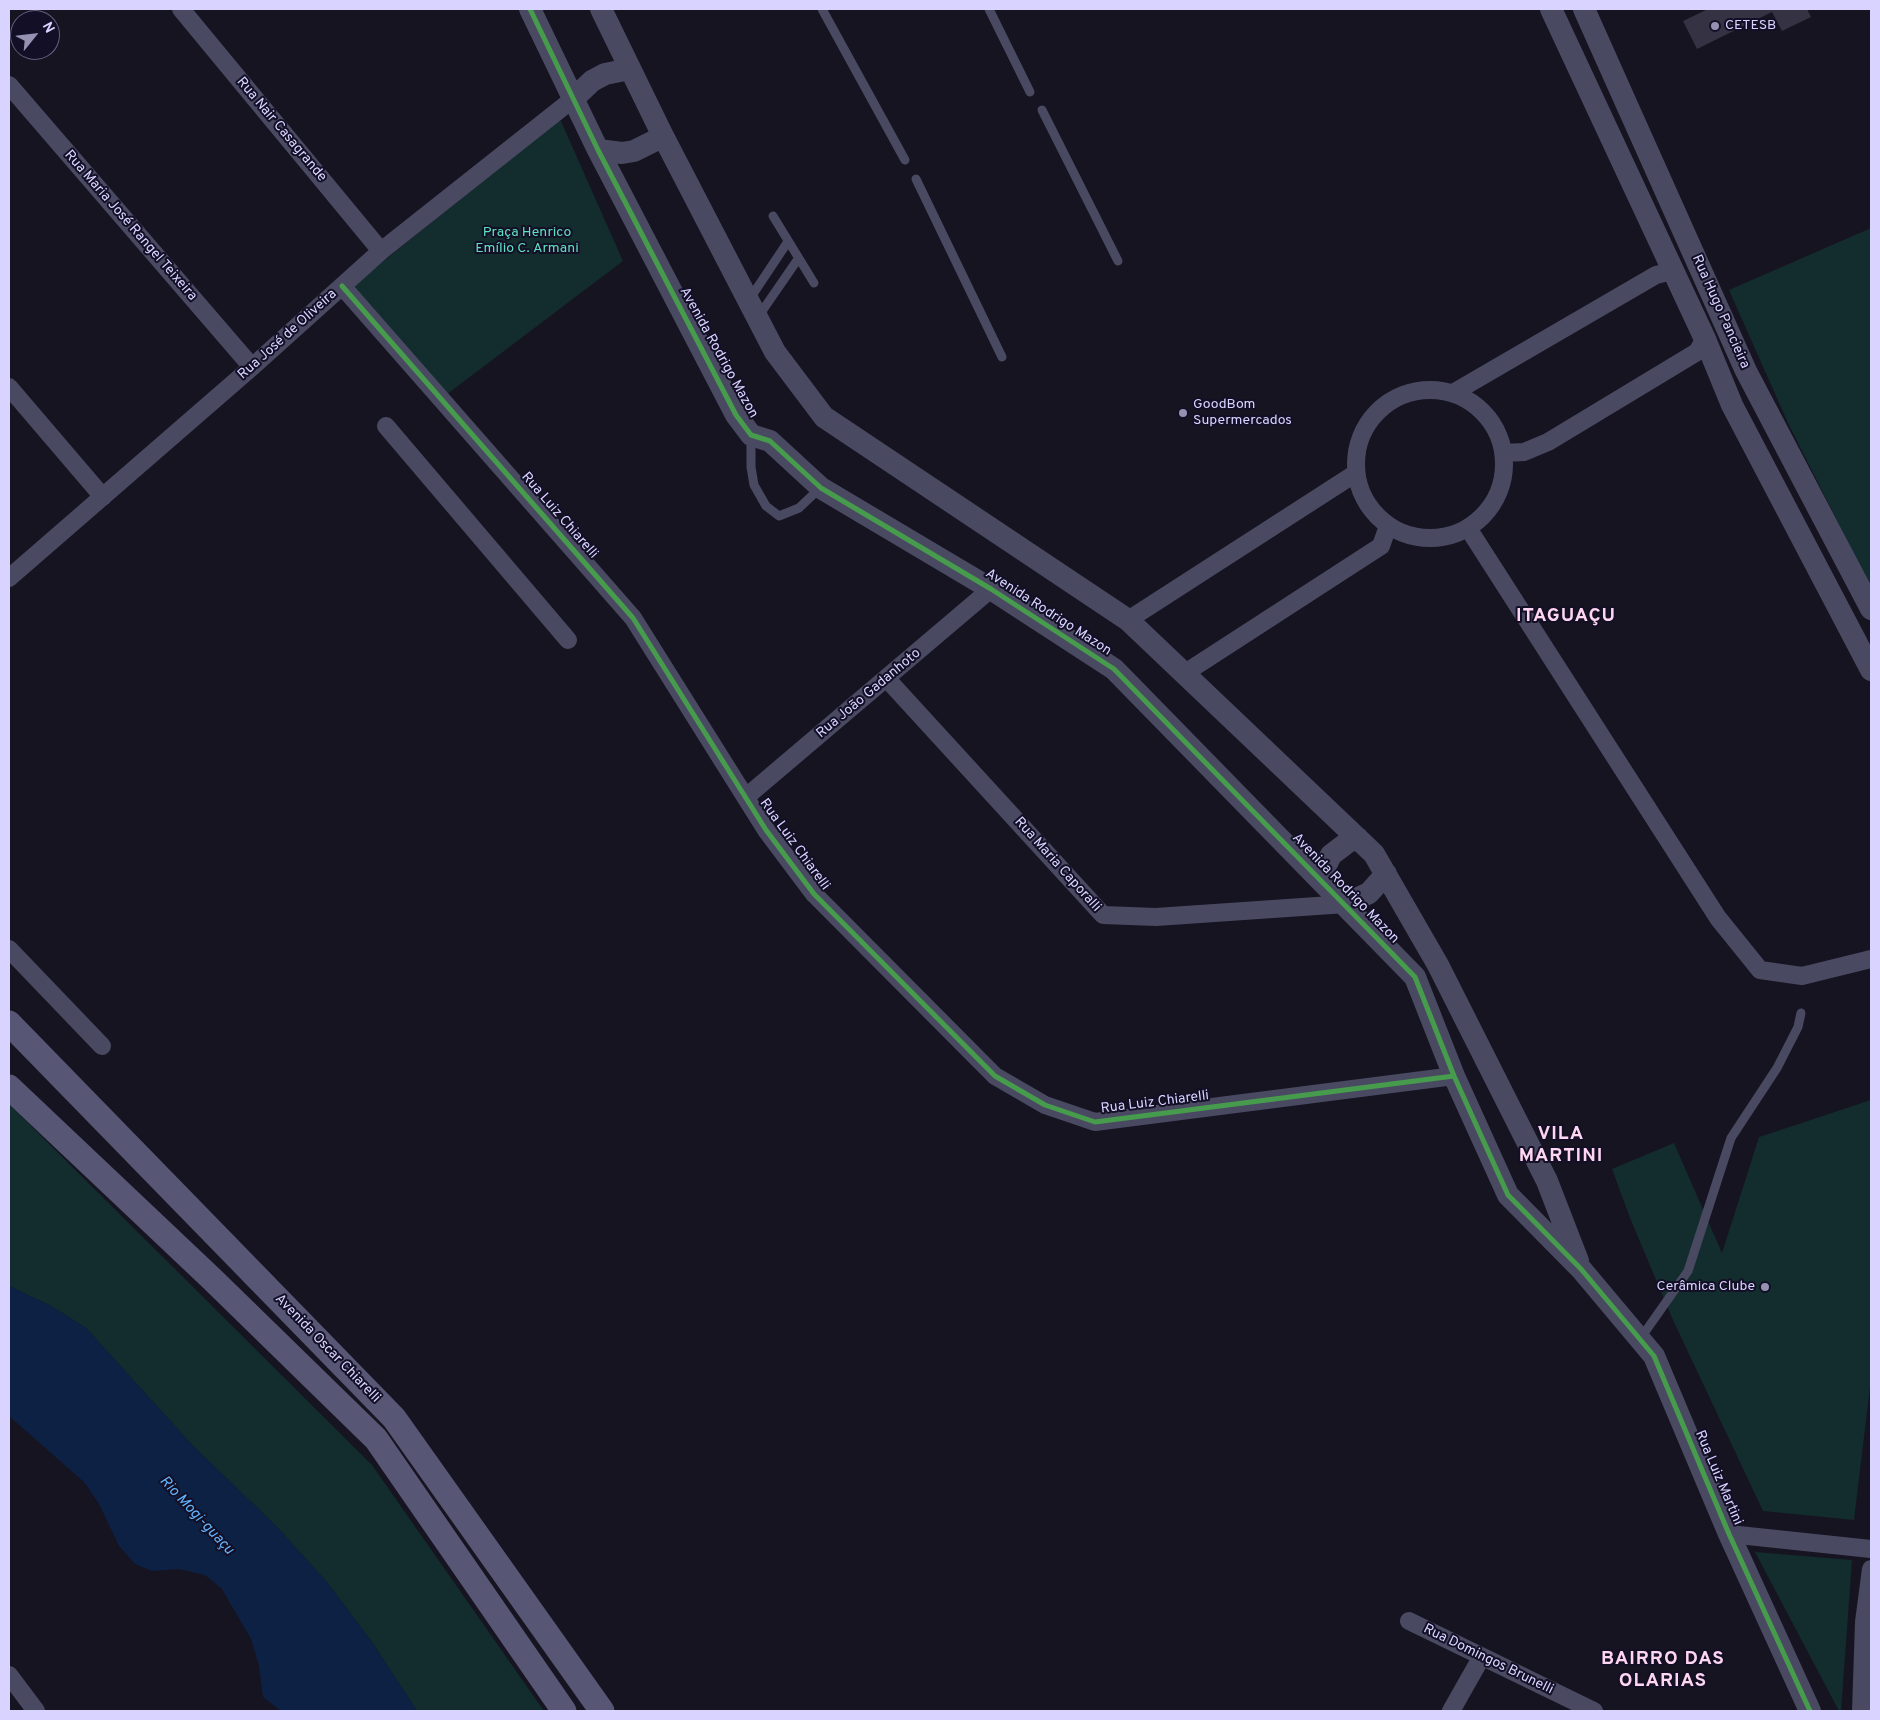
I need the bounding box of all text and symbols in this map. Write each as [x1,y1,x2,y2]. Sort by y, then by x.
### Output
north arrow [10,10,60,60]
place label: CETESB [1725,18,1776,34]
text: N [38,19,58,36]
marker: CETESB [1709,20,1721,32]
street label: Rua Nair Casagrande [232,74,330,186]
street label: Rua Maria José Rangel Teixeira [60,147,200,305]
park label: Praça Henrico Emílio C. Armani [475,225,579,258]
street label: Rua Hugo Pancieira [1687,253,1753,371]
street label: Avenida Rodrigo Mazon [675,285,761,421]
street label: Rua José de Oliveira [235,286,341,384]
place label: GoodBom Supermercados [1193,397,1292,430]
marker: GoodBom Supermercados [1177,407,1189,419]
street label: Rua Luiz Chiarelli [517,469,601,563]
street label: Avenida Rodrigo Mazon [982,566,1114,660]
district label: ITAGUAÇU [1515,606,1617,628]
street label: Rua João Gadanhoto [813,645,925,743]
street label: Rua Luiz Chiarelli [755,796,833,894]
street label: Rua Maria Caporalli [1010,814,1104,916]
street label: Avenida Rodrigo Mazon [1288,830,1402,948]
street label: Rua Luiz Chiarelli [1100,1088,1210,1118]
district label: VILA MARTINI [1518,1124,1604,1168]
place label: Cerâmica Clube [1657,1279,1755,1295]
marker: Cerâmica Clube [1759,1281,1771,1293]
street label: Avenida Oscar Chiarelli [271,1291,383,1407]
street label: Rua Luiz Martini [1690,1428,1746,1528]
water label: Rio Mogi-guaçu [155,1473,237,1559]
street label: Rua Domingos Brunelli [1420,1621,1556,1699]
district label: BAIRRO DAS OLARIAS [1600,1649,1726,1693]

